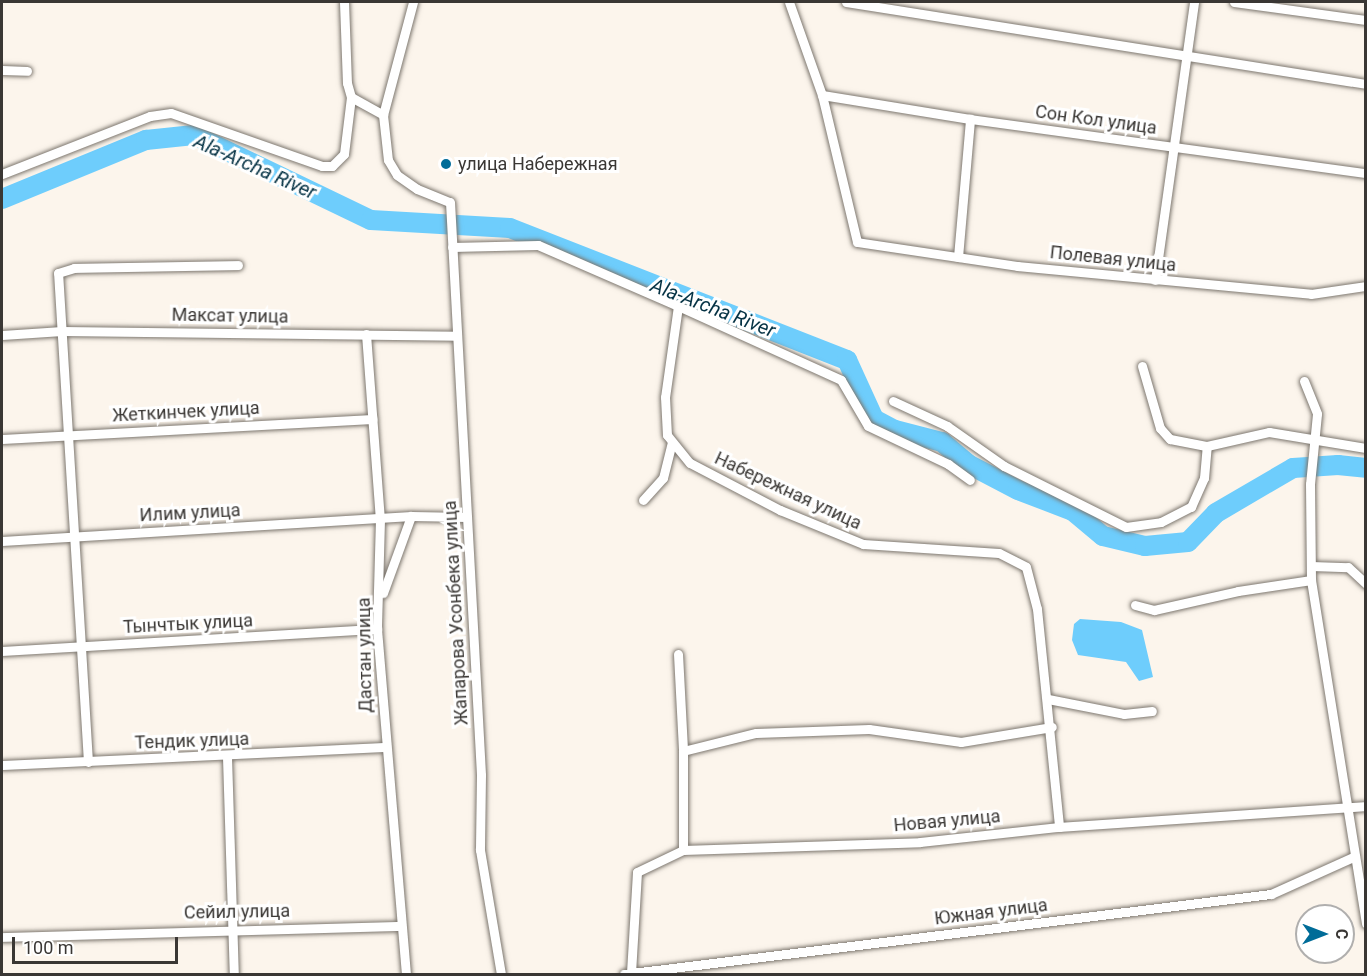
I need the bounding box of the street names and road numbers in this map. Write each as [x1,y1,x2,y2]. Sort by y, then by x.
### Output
street label: Сон Кол улица [1034,101,1158,139]
street label: Полевая улица [1049,242,1177,276]
street label: Максат улица [171,304,289,328]
street label: Жеткинчек улица [112,397,260,427]
street label: Набережная улица [711,448,865,534]
street label: Илим улица [139,500,241,526]
street label: Жапарова Усонбека улица [439,500,473,726]
street label: Дастан улица [353,597,377,713]
street label: Тынчтык улица [123,610,253,638]
street label: Тендик улица [134,728,250,754]
street label: Новая улица [893,806,1001,836]
street label: Южная улица [933,894,1049,930]
street label: Сейил улица [184,900,290,924]

